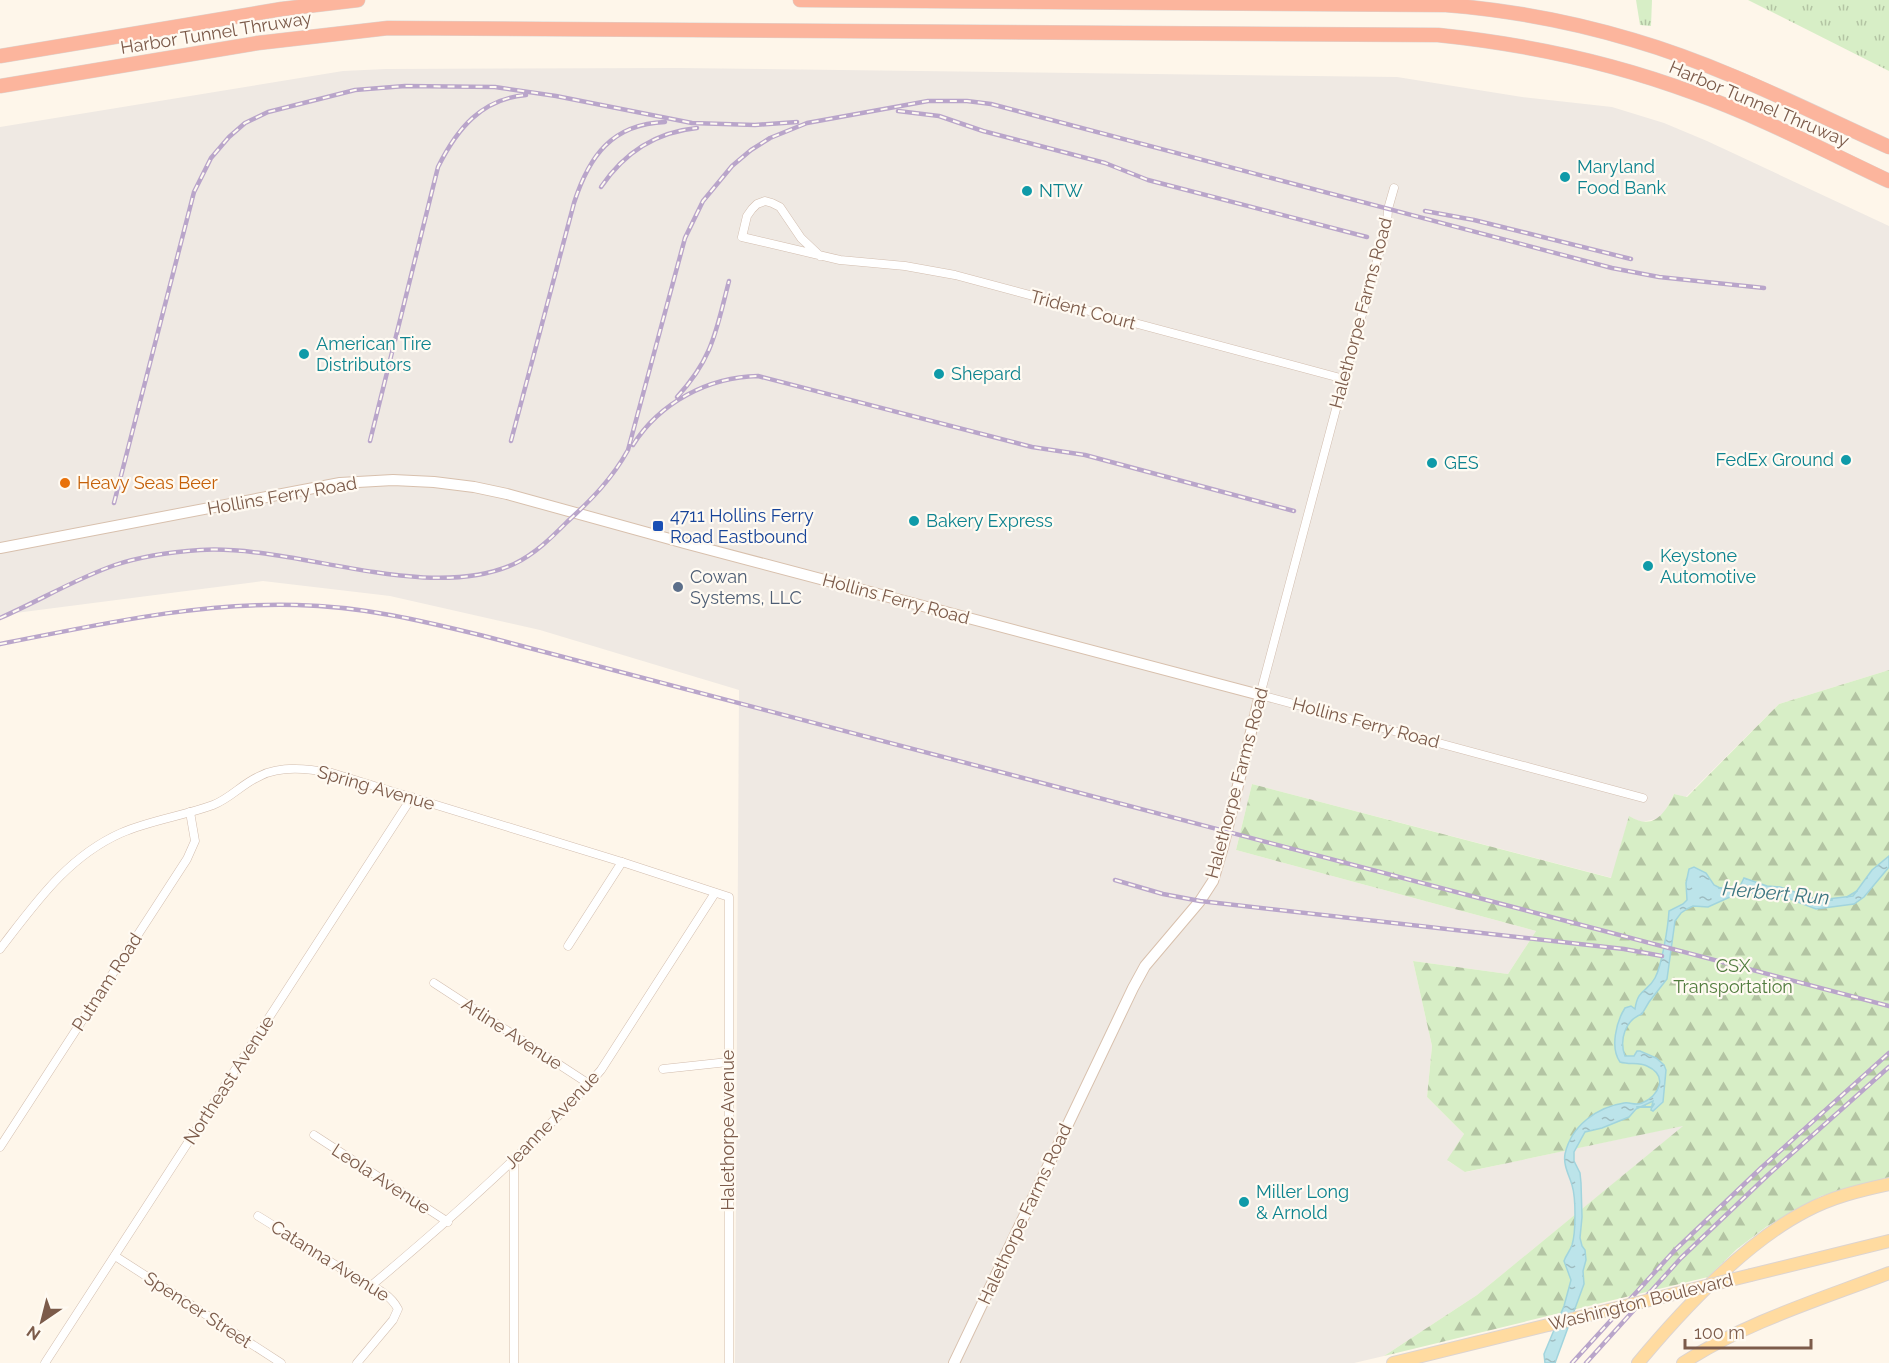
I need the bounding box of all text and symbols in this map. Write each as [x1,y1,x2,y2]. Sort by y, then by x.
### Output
street label: Harbor Tunnel Thruway [119,7,313,58]
street label: Harbor Tunnel Thruway [1666,56,1853,151]
place label: Maryland Food Bank [1577,156,1667,198]
marker: Maryland Food Bank [1558,170,1572,184]
place label: NTW [1039,180,1083,201]
marker: NTW [1020,184,1034,198]
street label: Halethorpe Farms Road [1325,215,1396,411]
street label: Trident Court [1028,285,1138,334]
place label: American Tire Distributors [316,333,432,375]
marker: American Tire Distributors [297,347,311,361]
place label: Shepard [951,363,1021,384]
marker: Shepard [932,367,946,381]
place label: FedEx Ground [1716,449,1834,470]
place label: GES [1444,452,1479,473]
marker: FedEx Ground [1839,453,1853,467]
marker: GES [1425,456,1439,470]
place label: Heavy Seas Beer [77,472,218,493]
street label: Hollins Ferry Road [205,472,358,519]
marker: Heavy Seas Beer [58,476,72,490]
place label: 4711 Hollins Ferry Road Eastbound [670,505,814,547]
place label: Bakery Express [926,510,1053,531]
marker: Bakery Express [907,514,921,528]
marker: 4711 Hollins Ferry Road Eastbound [651,519,665,533]
place label: Keystone Automotive [1660,545,1757,587]
marker: Keystone Automotive [1641,559,1655,573]
place label: Cowan Systems, LLC [690,566,802,608]
street label: Hollins Ferry Road [820,569,972,628]
marker: Cowan Systems, LLC [671,580,685,594]
street label: Halethorpe Farms Road [1201,685,1272,881]
street label: Hollins Ferry Road [1290,693,1442,752]
street label: Spring Avenue [315,761,438,814]
water label: Herbert Run [1721,876,1831,910]
street label: Putnam Road [67,929,146,1035]
park label: CSX Transportation [1673,955,1793,997]
street label: Arline Avenue [458,993,567,1074]
street label: Northeast Avenue [179,1011,278,1148]
street label: Halethorpe Avenue [717,1049,738,1210]
street label: Jeanne Avenue [500,1066,604,1173]
street label: Halethorpe Farms Road [973,1120,1076,1307]
street label: Leola Avenue [328,1139,435,1219]
place label: Miller Long & Arnold [1256,1181,1349,1223]
marker: Miller Long & Arnold [1237,1195,1251,1209]
street label: Catanna Avenue [267,1216,394,1306]
street label: Spencer Street [141,1267,256,1352]
street label: Washington Boulevard [1547,1268,1735,1335]
north arrow [12,1291,72,1351]
scale bar [1685,1312,1811,1350]
text: N [23,1322,44,1344]
text: 100 m [1694,1322,1745,1343]

